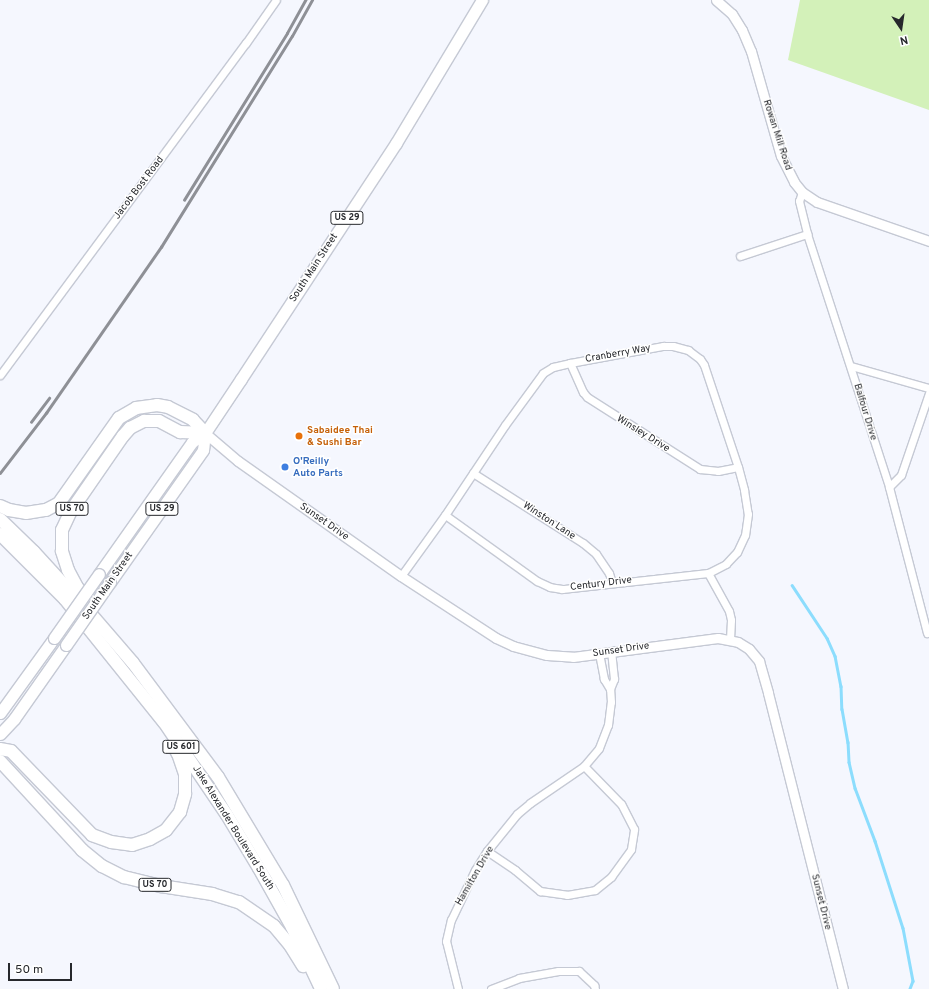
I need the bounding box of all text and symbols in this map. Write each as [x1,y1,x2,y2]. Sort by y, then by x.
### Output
north arrow [881,8,921,48]
text: N [898,32,909,47]
street label: Rowan Mill Road [760,98,794,172]
street label: Jacob Bost Road [111,154,167,222]
road number: US 29 [330,211,364,225]
street label: South Main Street [287,231,341,305]
street label: Cranberry Way [584,342,652,366]
street label: Balfour Drive [851,382,879,442]
street label: Winsley Drive [614,413,672,455]
place label: Sabaidee Thai & Sushi Bar [307,424,373,448]
marker: Sabaidee Thai & Sushi Bar [294,431,304,441]
place label: O'Reilly Auto Parts [293,455,343,478]
marker: O'Reilly Auto Parts [280,462,290,472]
street label: Winston Lane [520,499,578,543]
street label: Sunset Drive [297,501,351,543]
road number: US 70 [55,502,89,516]
road number: US 29 [145,502,179,516]
street label: South Main Street [80,550,136,622]
street label: Century Drive [569,574,633,594]
street label: Sunset Drive [592,640,650,660]
road number: US 601 [162,740,200,754]
street label: Jake Alexander Boulevard South [189,763,277,893]
street label: Hamilton Drive [453,844,497,908]
street label: Sunset Drive [808,873,834,931]
road number: US 70 [138,878,172,892]
scale bar [10,955,74,981]
text: 50 m [15,962,43,978]

